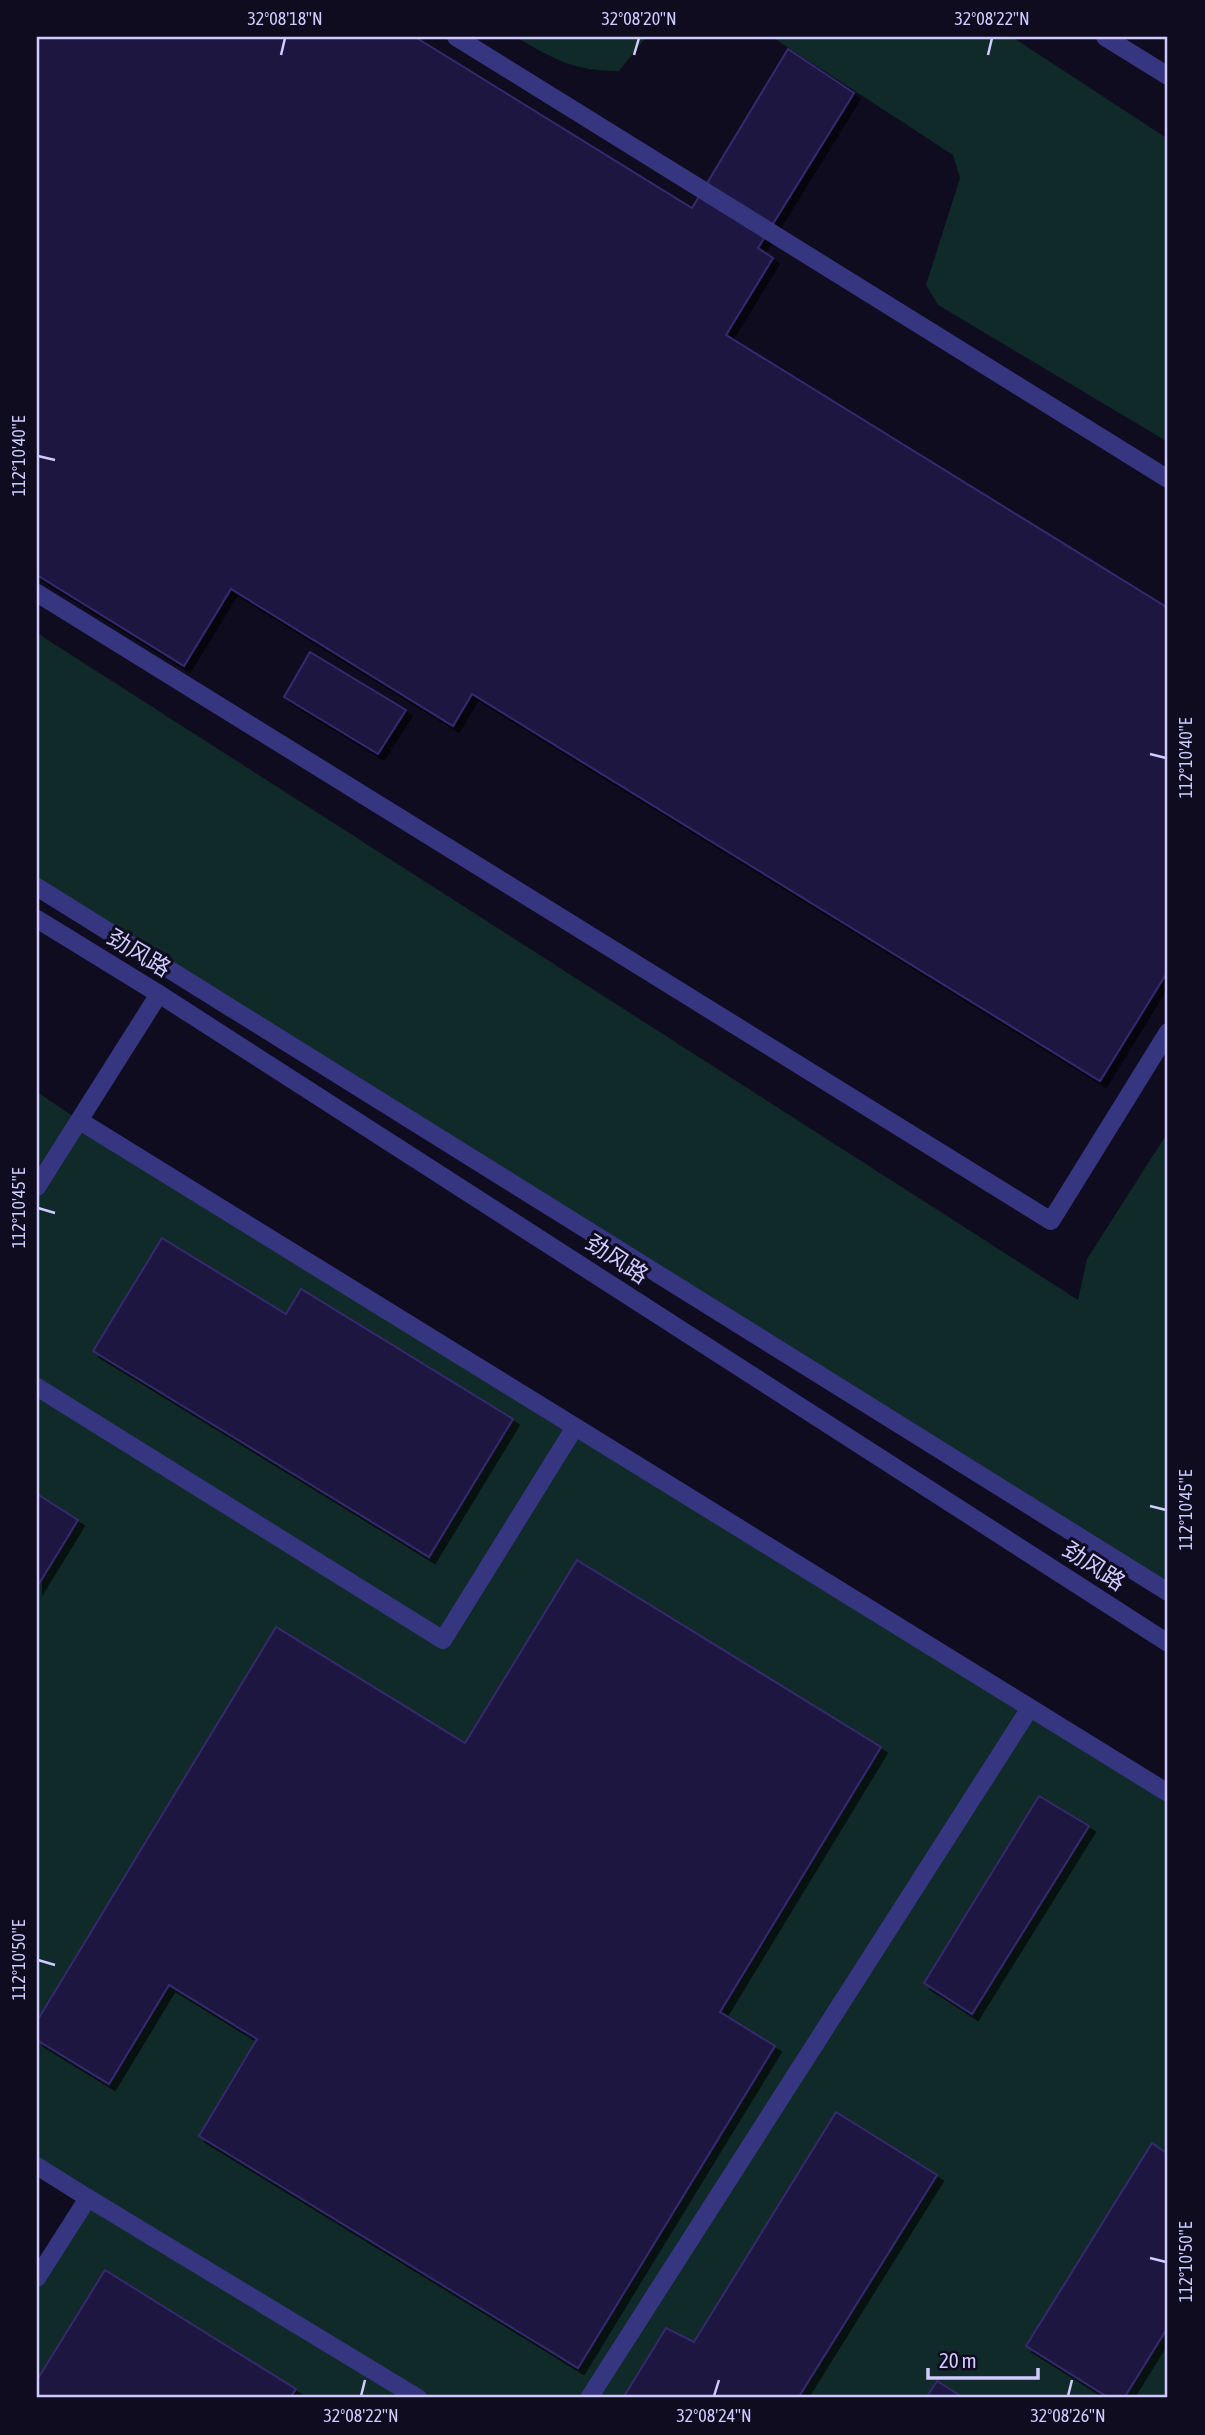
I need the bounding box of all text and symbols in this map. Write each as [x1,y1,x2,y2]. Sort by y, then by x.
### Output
text: 32°08'18"N [247,8,323,29]
text: 32°08'20"N [601,8,677,29]
text: 32°08'22"N [954,8,1030,29]
text: 112°10'40"E [8,415,29,496]
text: 112°10'40"E [1175,717,1196,798]
street label: 劲风路 [103,924,175,982]
text: 112°10'45"E [8,1167,29,1248]
street label: 劲风路 [581,1229,653,1289]
text: 112°10'45"E [1175,1469,1196,1550]
street label: 劲风路 [1058,1536,1130,1596]
text: 112°10'50"E [8,1919,29,2000]
text: 112°10'50"E [1175,2221,1196,2302]
scale bar [928,2337,1039,2381]
text: 20 m [939,2348,977,2372]
text: 32°08'22"N [323,2405,399,2426]
text: 32°08'24"N [676,2405,752,2426]
text: 32°08'26"N [1030,2405,1106,2426]

